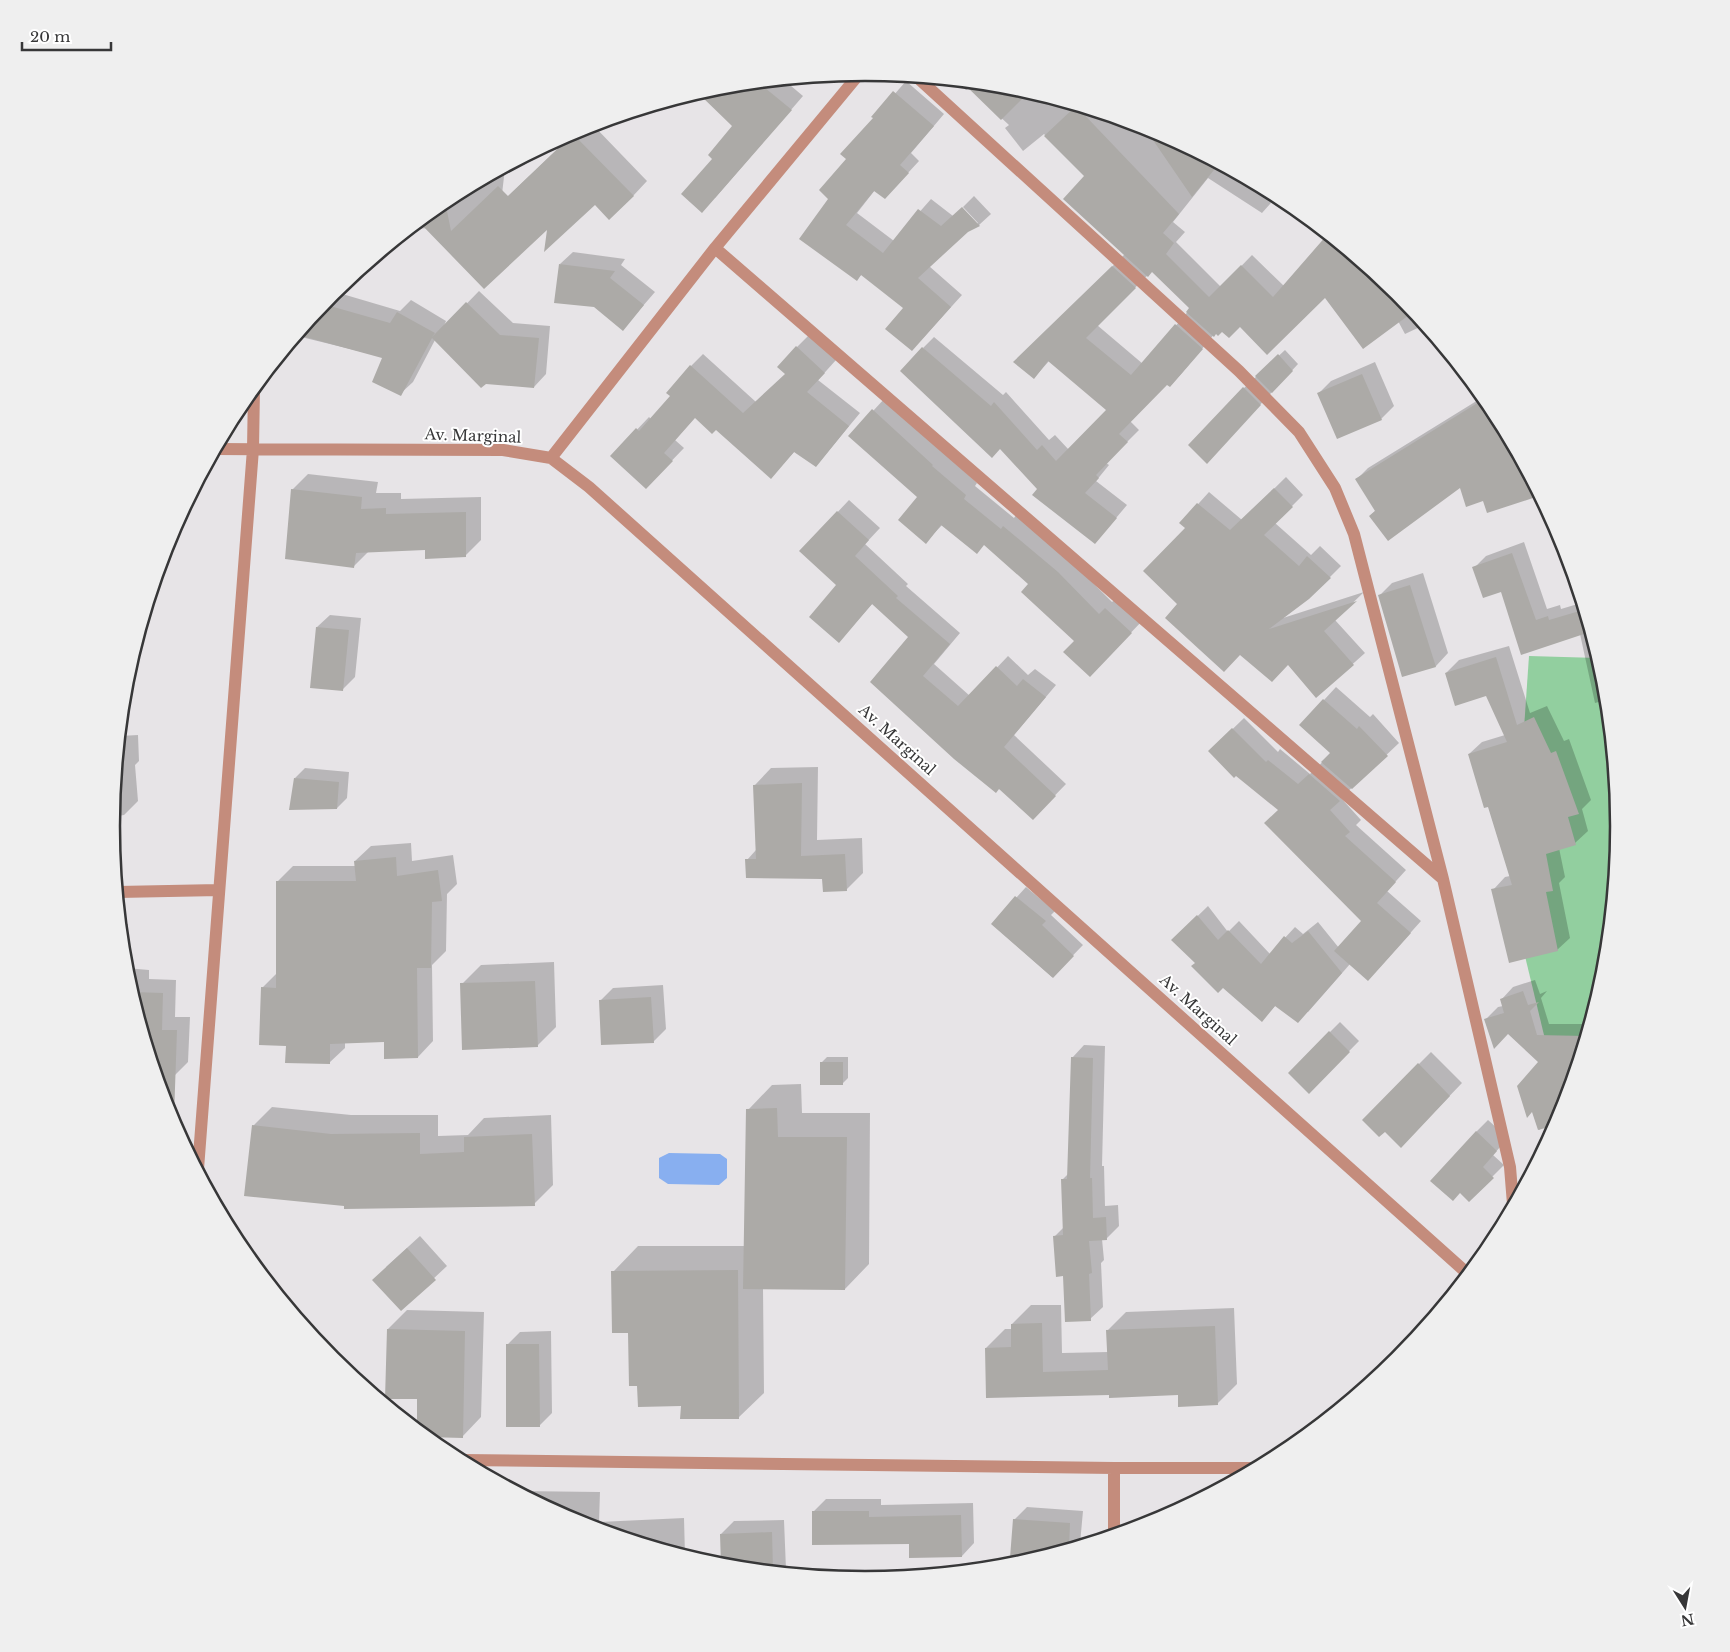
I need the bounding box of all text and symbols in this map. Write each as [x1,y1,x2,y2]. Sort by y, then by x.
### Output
scale bar [22,20,111,52]
text: 20 m [30,27,70,46]
street label: Av. Marginal [423,424,522,447]
street label: Av. Marginal [854,700,940,779]
street label: Av. Marginal [1155,970,1241,1049]
north arrow [1660,1582,1710,1632]
text: N [1679,1610,1696,1630]

